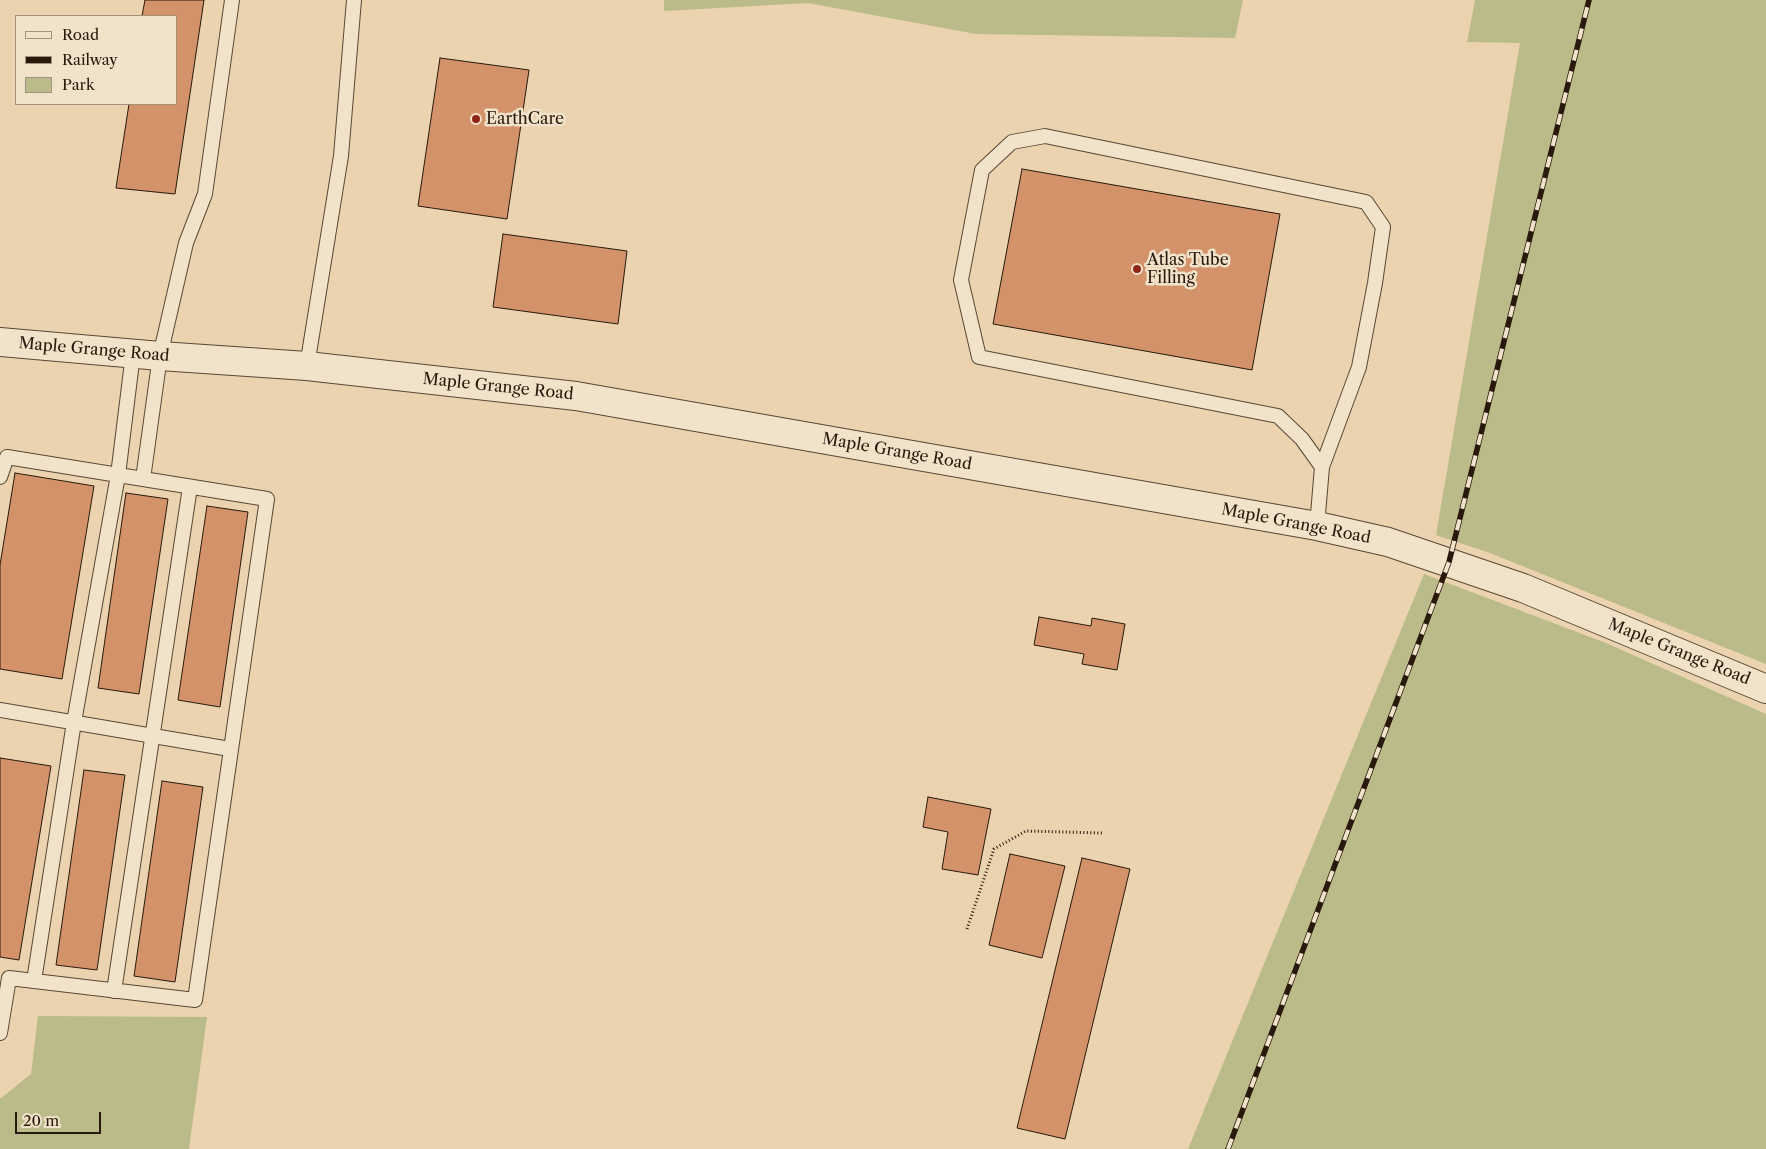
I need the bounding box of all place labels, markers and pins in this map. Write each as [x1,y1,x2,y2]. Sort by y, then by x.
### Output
place label: EarthCare [486,109,564,129]
marker: EarthCare [470,113,482,125]
place label: Atlas Tube Filling [1147,250,1229,288]
marker: Atlas Tube Filling [1131,263,1143,275]

